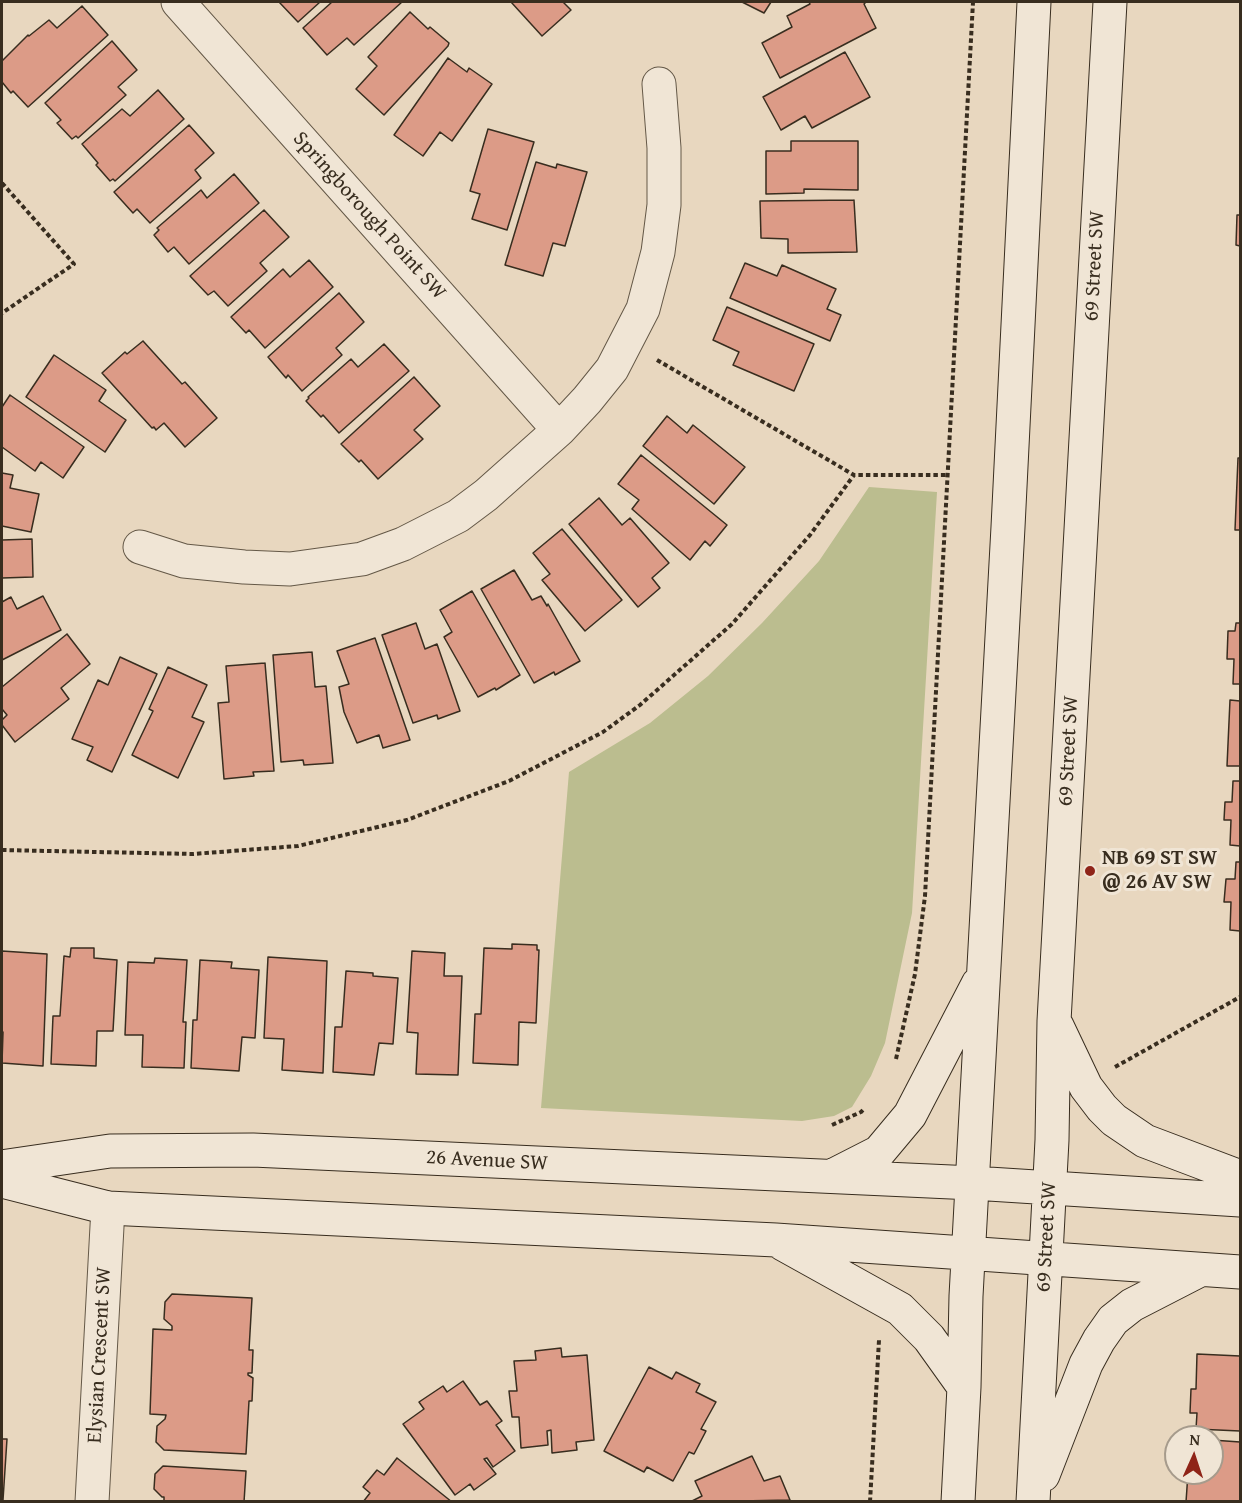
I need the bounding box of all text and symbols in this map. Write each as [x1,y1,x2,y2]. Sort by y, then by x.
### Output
street label: Springborough Point SW [287,127,451,305]
street label: 69 Street SW [1080,210,1110,322]
street label: 69 Street SW [1054,695,1084,807]
place label: NB 69 ST SW @ 26 AV SW [1102,846,1217,896]
marker: NB 69 ST SW @ 26 AV SW [1083,864,1097,878]
street label: 26 Avenue SW [425,1145,549,1177]
street label: 69 Street SW [1032,1181,1062,1293]
street label: Elysian Crescent SW [83,1266,117,1444]
north arrow [1164,1425,1224,1485]
text: N [1189,1427,1201,1451]

